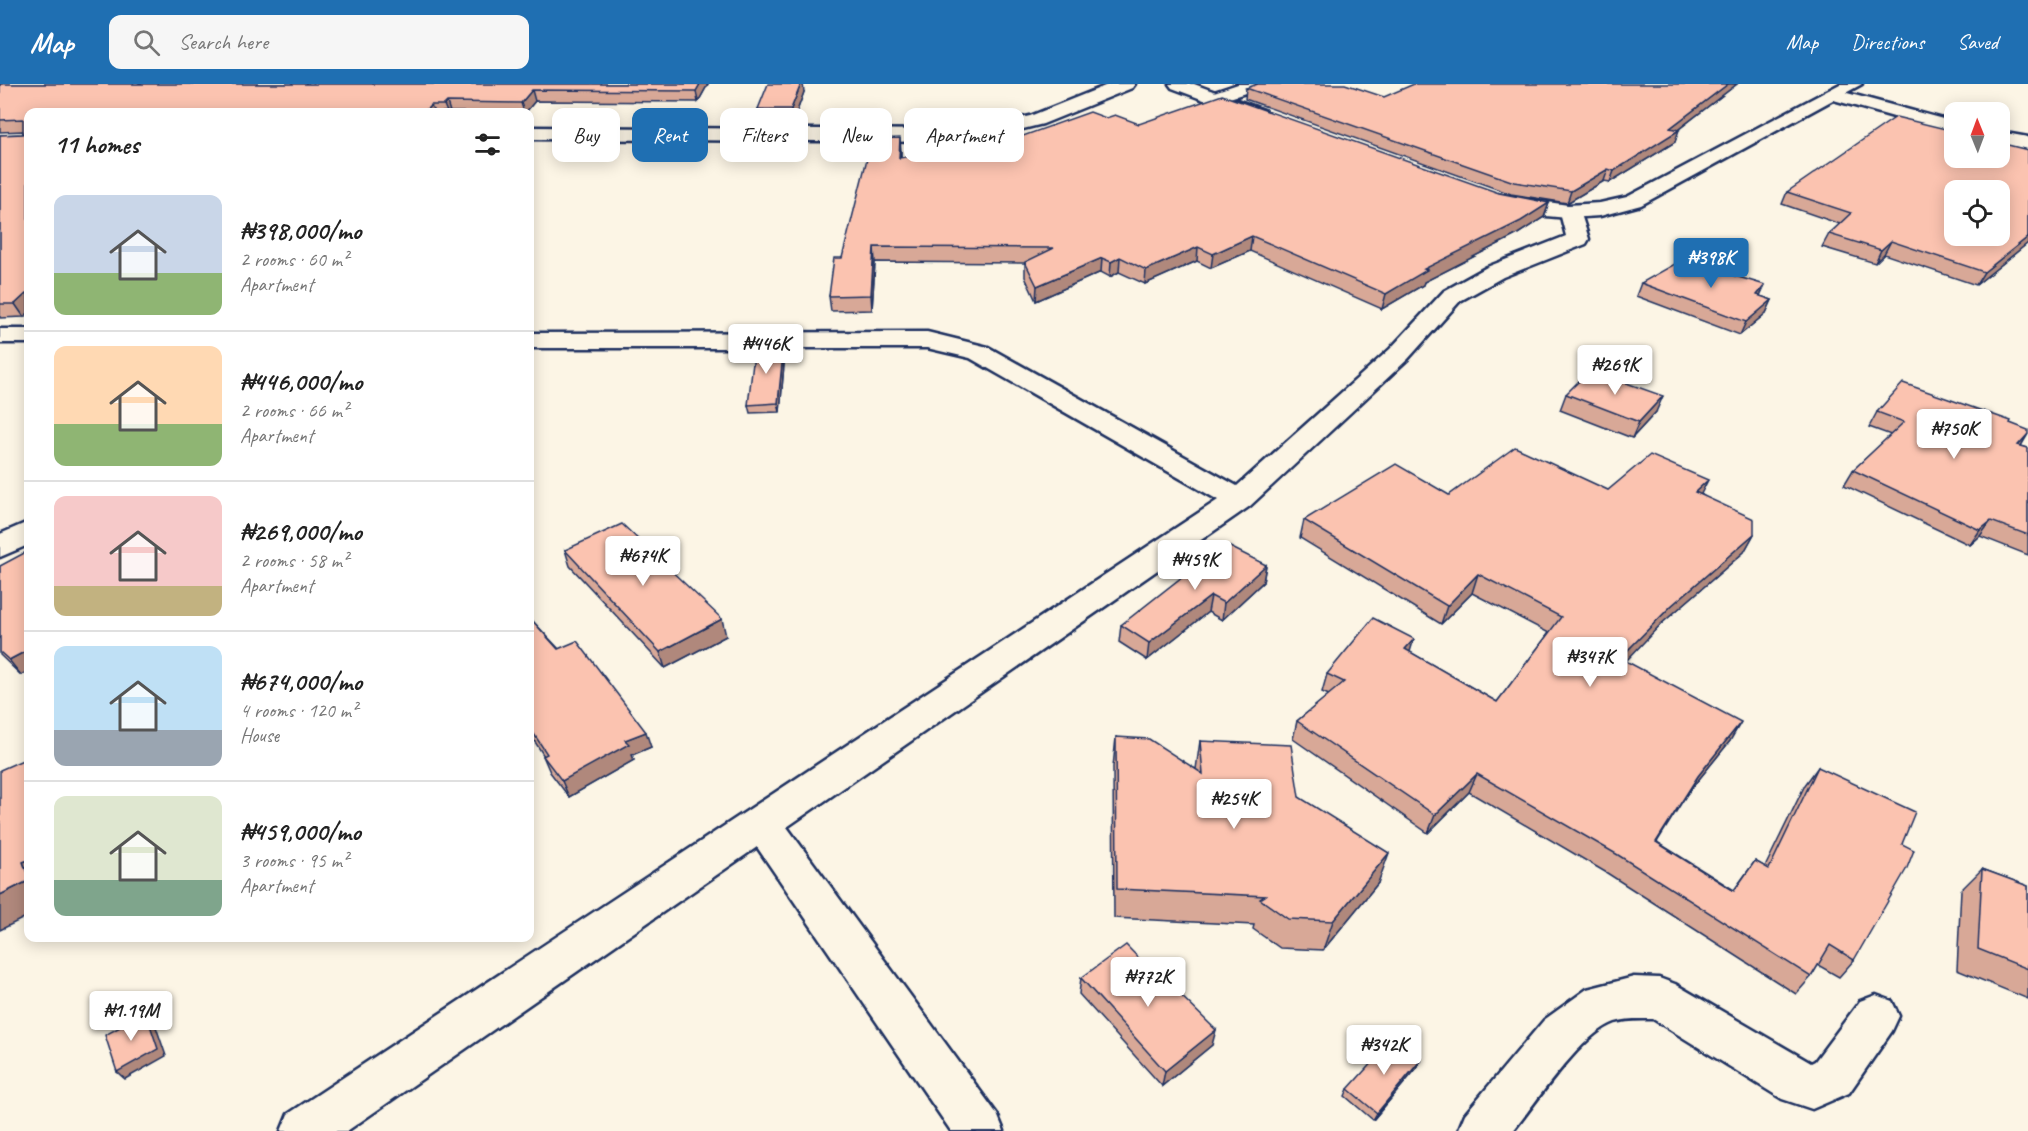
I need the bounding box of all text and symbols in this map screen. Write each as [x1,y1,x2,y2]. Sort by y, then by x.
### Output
search box [109,15,529,69]
text: Map [30,25,73,60]
icon: search [130,26,163,59]
text: Search here [178,28,268,56]
text: Map [1786,29,1818,55]
text: Directions [1851,29,1924,55]
text: Saved [1957,29,1998,55]
north arrow [1944,102,2010,168]
map controls [1944,102,2010,246]
chip: Buy [552,108,620,162]
chip: Rent [632,108,708,162]
chip: Filters [720,108,808,162]
chip: New [820,108,892,162]
chip: Apartment [904,108,1024,162]
text: 11 homes [54,128,139,161]
icon: filters [471,128,504,161]
button: locate [1944,180,2010,246]
text: ₦398,000/mo [240,214,361,247]
icon: home [102,219,174,291]
pin: ₦398K [1669,238,1753,289]
text: ₦398K [1688,245,1734,270]
text: 2 rooms · 60 m² [240,247,348,272]
text: Apartment [240,272,313,297]
pin: ₦446K [724,324,808,375]
text: ₦446K [742,331,790,356]
pin: ₦269K [1573,345,1657,396]
text: ₦269K [1591,352,1639,377]
text: ₦446,000/mo [240,365,362,398]
icon: home [102,370,174,442]
text: 2 rooms · 66 m² [240,398,348,423]
pin: ₦750K [1912,409,1996,460]
text: ₦750K [1931,416,1977,441]
text: Apartment [240,423,313,448]
text: ₦269,000/mo [240,515,362,548]
icon: home [102,520,174,592]
pin: ₦674K [601,536,685,587]
pin: ₦459K [1153,540,1237,591]
text: ₦674K [619,543,667,568]
text: ₦459K [1172,547,1218,572]
text: 2 rooms · 58 m² [240,548,348,573]
text: Apartment [240,573,313,598]
pin: ₦347K [1548,637,1632,688]
text: ₦347K [1567,644,1613,669]
text: ₦674,000/mo [240,665,362,698]
icon: home [102,670,174,742]
text: 4 rooms · 120 m² [240,698,357,723]
text: House [240,723,279,748]
pin: ₦254K [1192,779,1276,830]
text: ₦254K [1211,786,1257,811]
text: ₦459,000/mo [240,815,361,848]
icon: home [102,820,174,892]
text: 3 rooms · 95 m² [240,848,348,873]
text: Apartment [240,873,313,898]
pin: ₦772K [1106,957,1190,1008]
text: ₦772K [1125,964,1171,989]
pin: ₦1.19M [82,991,180,1042]
text: ₦1.19M [103,998,159,1023]
pin: ₦342K [1342,1025,1426,1076]
text: ₦342K [1360,1032,1408,1057]

